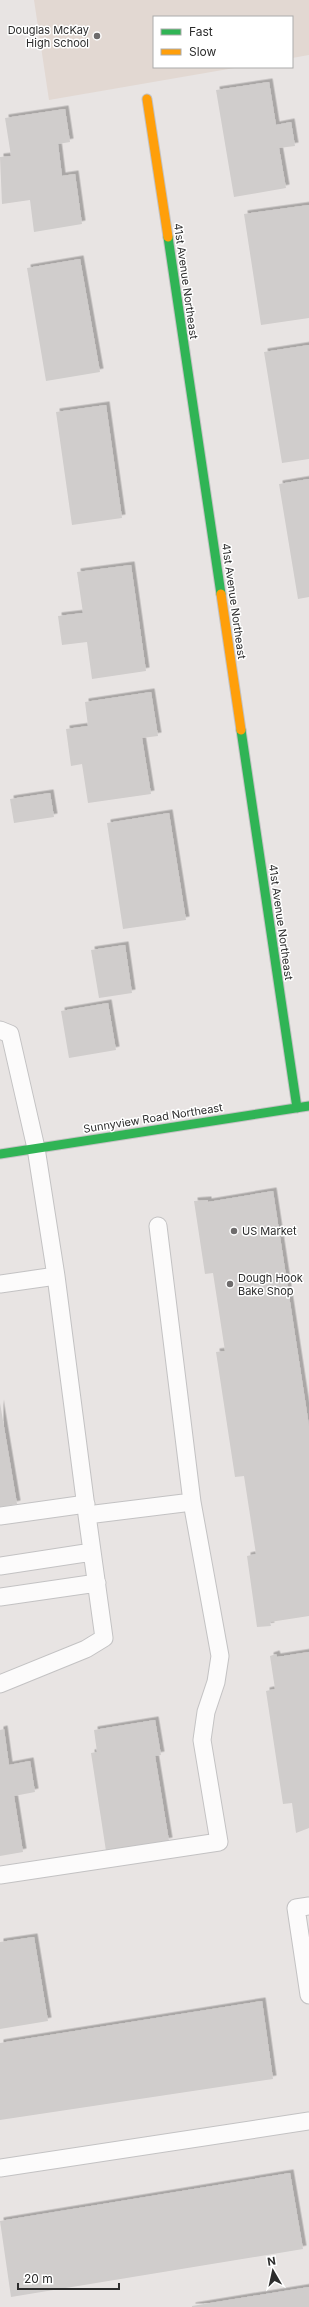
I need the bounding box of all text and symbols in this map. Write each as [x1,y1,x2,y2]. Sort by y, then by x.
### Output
legend [153,16,293,68]
place label: Douglas McKay High School [8,23,89,50]
text: Fast [189,24,213,39]
marker: Douglas McKay High School [92,31,102,41]
text: Slow [189,44,217,59]
street label: 41st Avenue Northeast [171,222,201,340]
street label: 41st Avenue Northeast [219,542,249,660]
street label: 41st Avenue Northeast [266,863,296,981]
street label: Sunnyview Road Northeast [82,1100,224,1136]
place label: US Market [242,1224,297,1238]
marker: US Market [229,1226,239,1236]
place label: Dough Hook Bake Shop [238,1271,303,1298]
marker: Dough Hook Bake Shop [225,1279,235,1289]
north arrow [253,2251,293,2291]
text: N [266,2254,277,2269]
scale bar [18,2265,119,2291]
text: 20 m [24,2271,53,2286]

